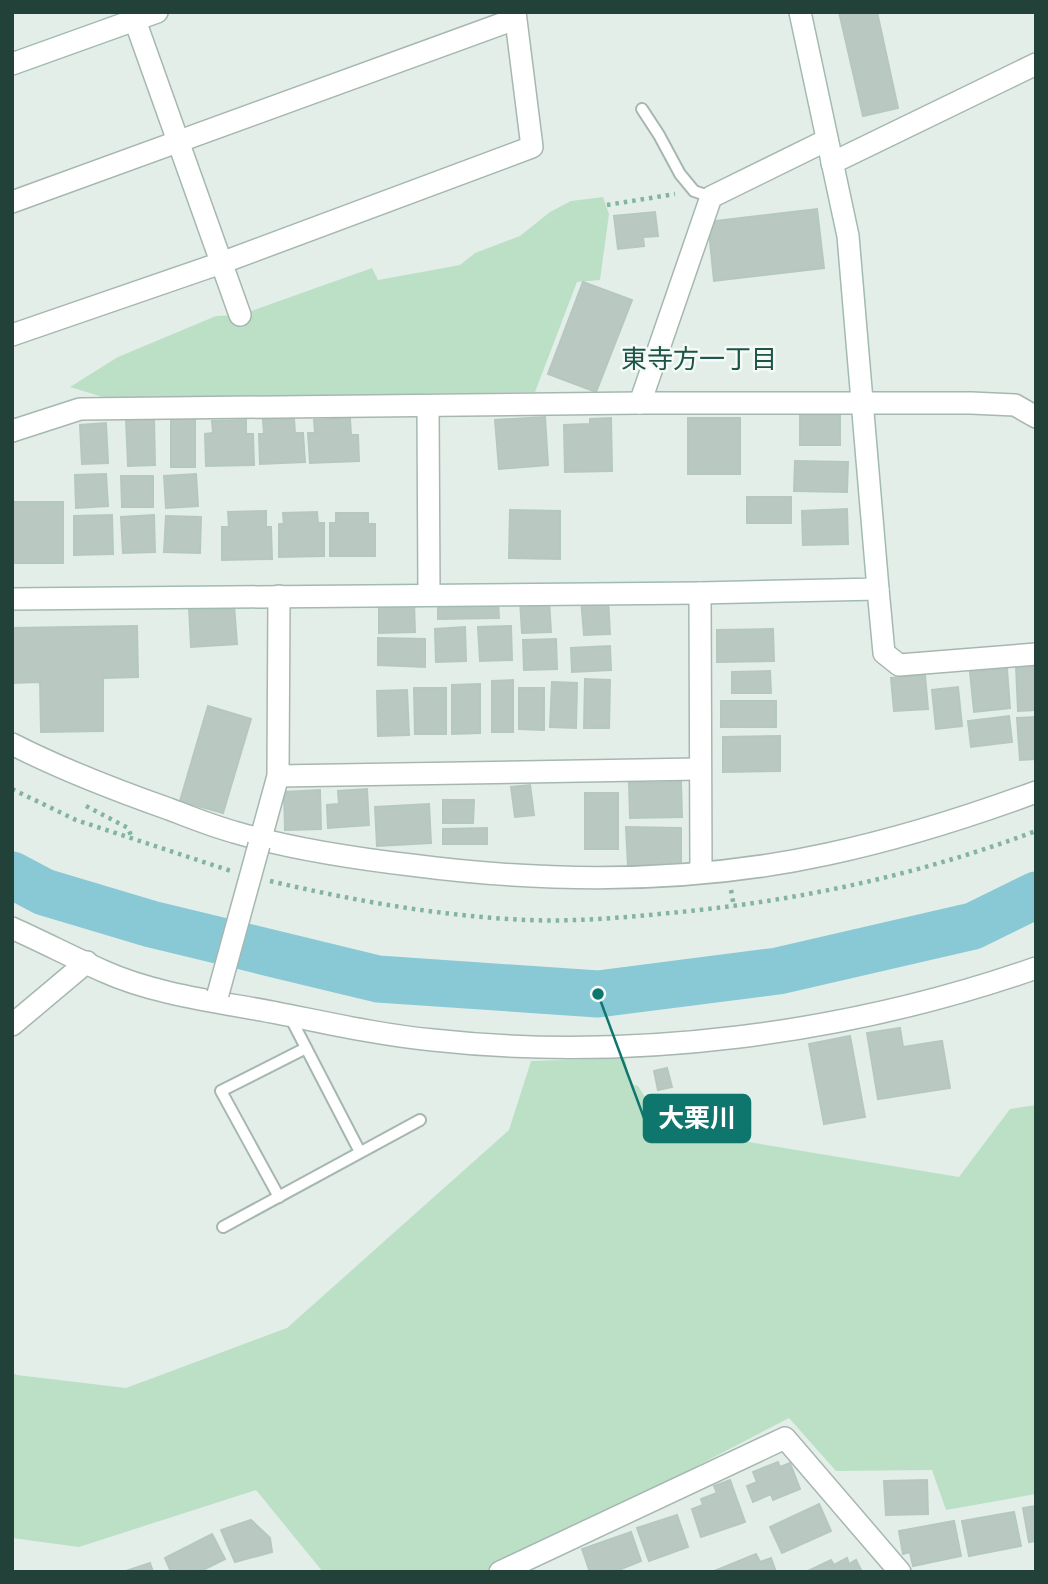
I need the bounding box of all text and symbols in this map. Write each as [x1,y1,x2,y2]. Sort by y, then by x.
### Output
district label: 東寺方一丁目 [621,339,777,378]
callout: 大栗川 [644,1095,750,1142]
text: 大栗川 [658,1098,736,1137]

